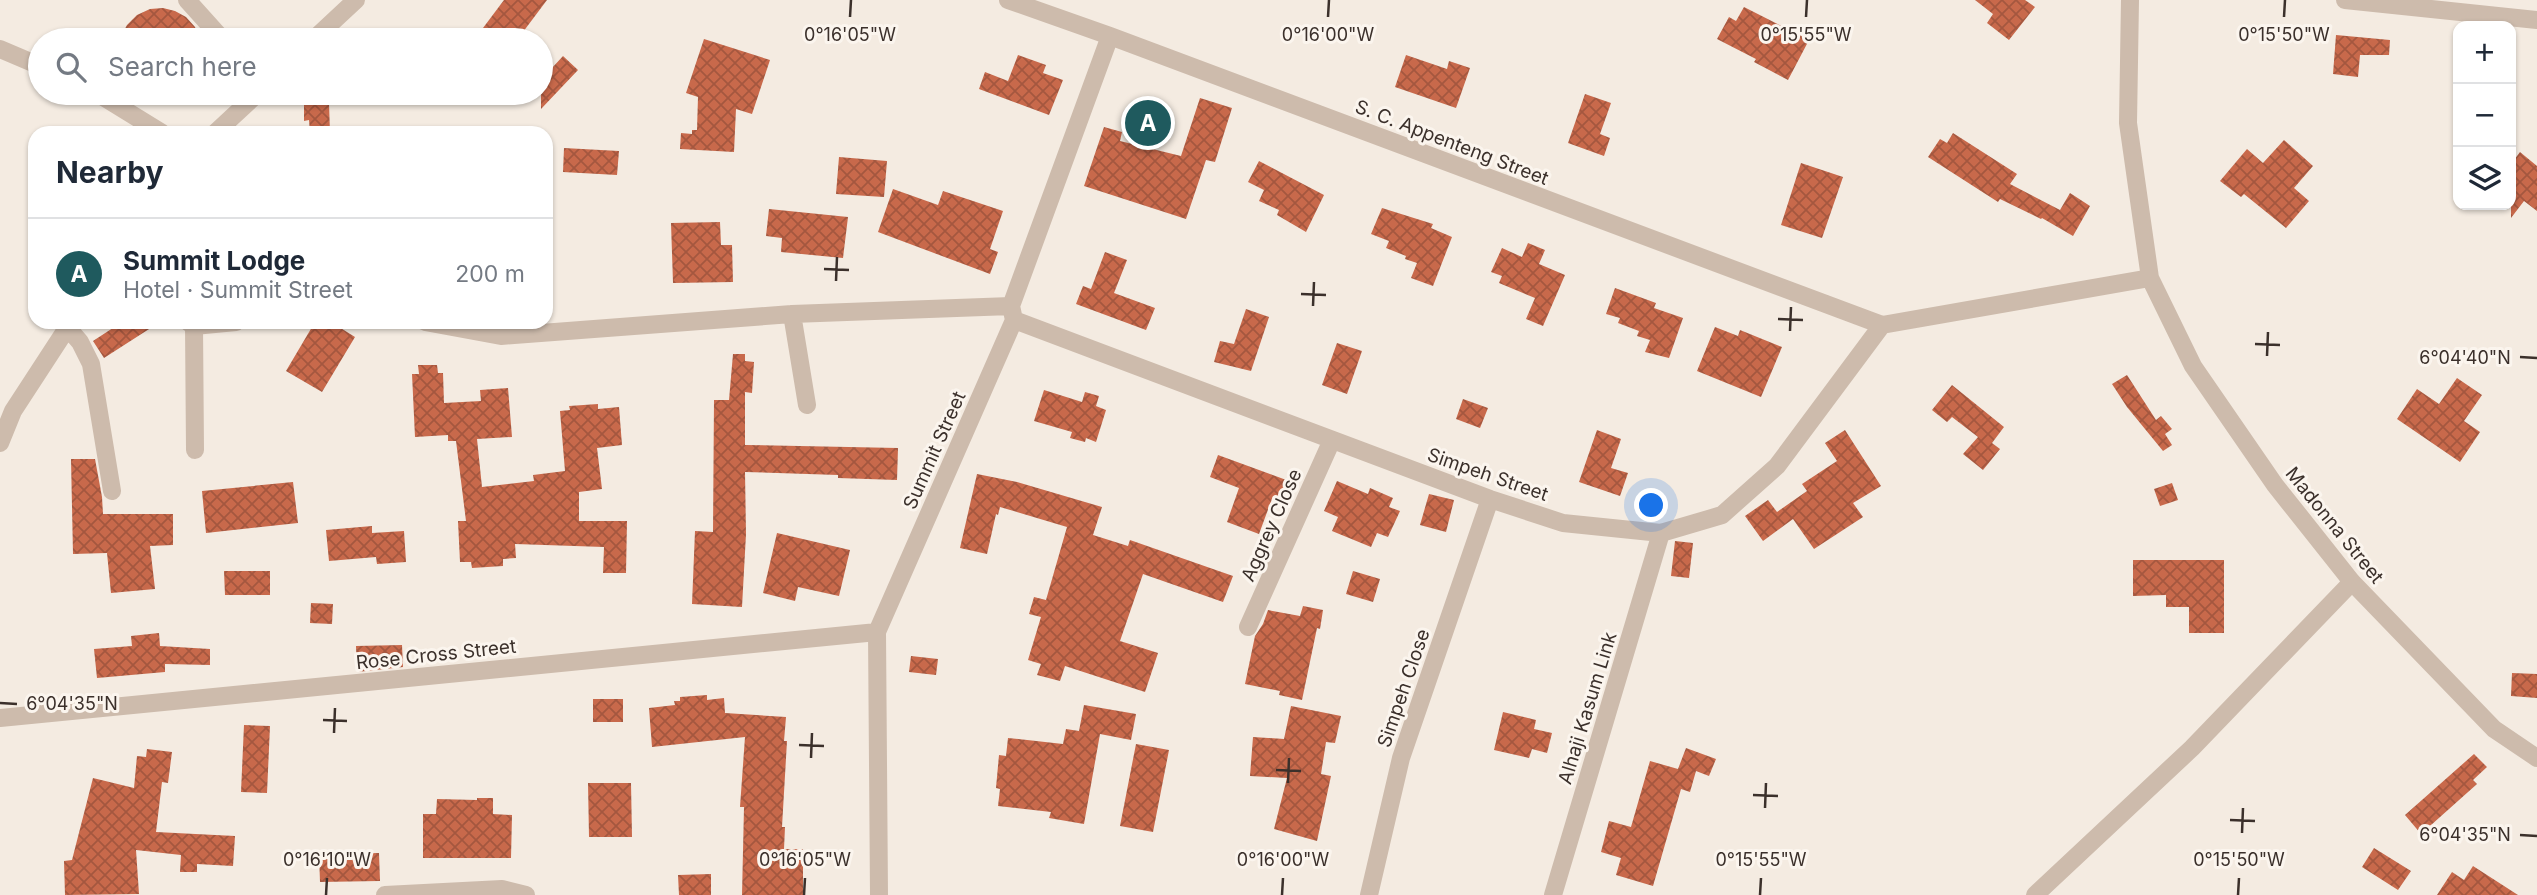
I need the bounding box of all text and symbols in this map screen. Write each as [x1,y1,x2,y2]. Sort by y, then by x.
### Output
map controls [2453,21,2516,210]
button: + [2453,21,2516,84]
text: 0°16'05"W [804,24,896,45]
text: 0°16'00"W [1282,24,1374,45]
text: 0°15'55"W [1760,24,1852,45]
text: 0°15'50"W [2238,24,2330,45]
search box [28,28,553,105]
icon: search [52,48,90,86]
text: Search here [108,51,257,82]
button: − [2453,84,2516,147]
street label: S. C. Appenteng Street [1352,95,1552,190]
pin: A [1125,97,1171,149]
button: layers [2453,147,2516,210]
text: Nearby [56,154,164,190]
text: Summit Lodge [123,245,305,276]
text: A [70,260,88,288]
text: 200 m [455,260,525,288]
text: Hotel · Summit Street [123,276,353,304]
text: 6°04'40"N [2419,347,2511,368]
street label: Summit Street [898,388,971,513]
street label: Simpeh Street [1424,443,1551,506]
street label: Madonna Street [2281,463,2389,588]
street label: Aggrey Close [1236,465,1307,585]
your location [1634,488,1668,522]
street label: Simpeh Close [1372,626,1434,750]
street label: Alhaji Kasum Link [1553,629,1622,787]
street label: Rose Cross Street [355,635,517,674]
text: 6°04'35"N [26,693,118,714]
text: 6°04'35"N [2419,824,2511,845]
text: 0°16'10"W [283,849,371,870]
text: 0°16'05"W [759,849,851,870]
text: 0°16'00"W [1237,849,1329,870]
text: 0°15'55"W [1715,849,1807,870]
text: 0°15'50"W [2193,849,2285,870]

